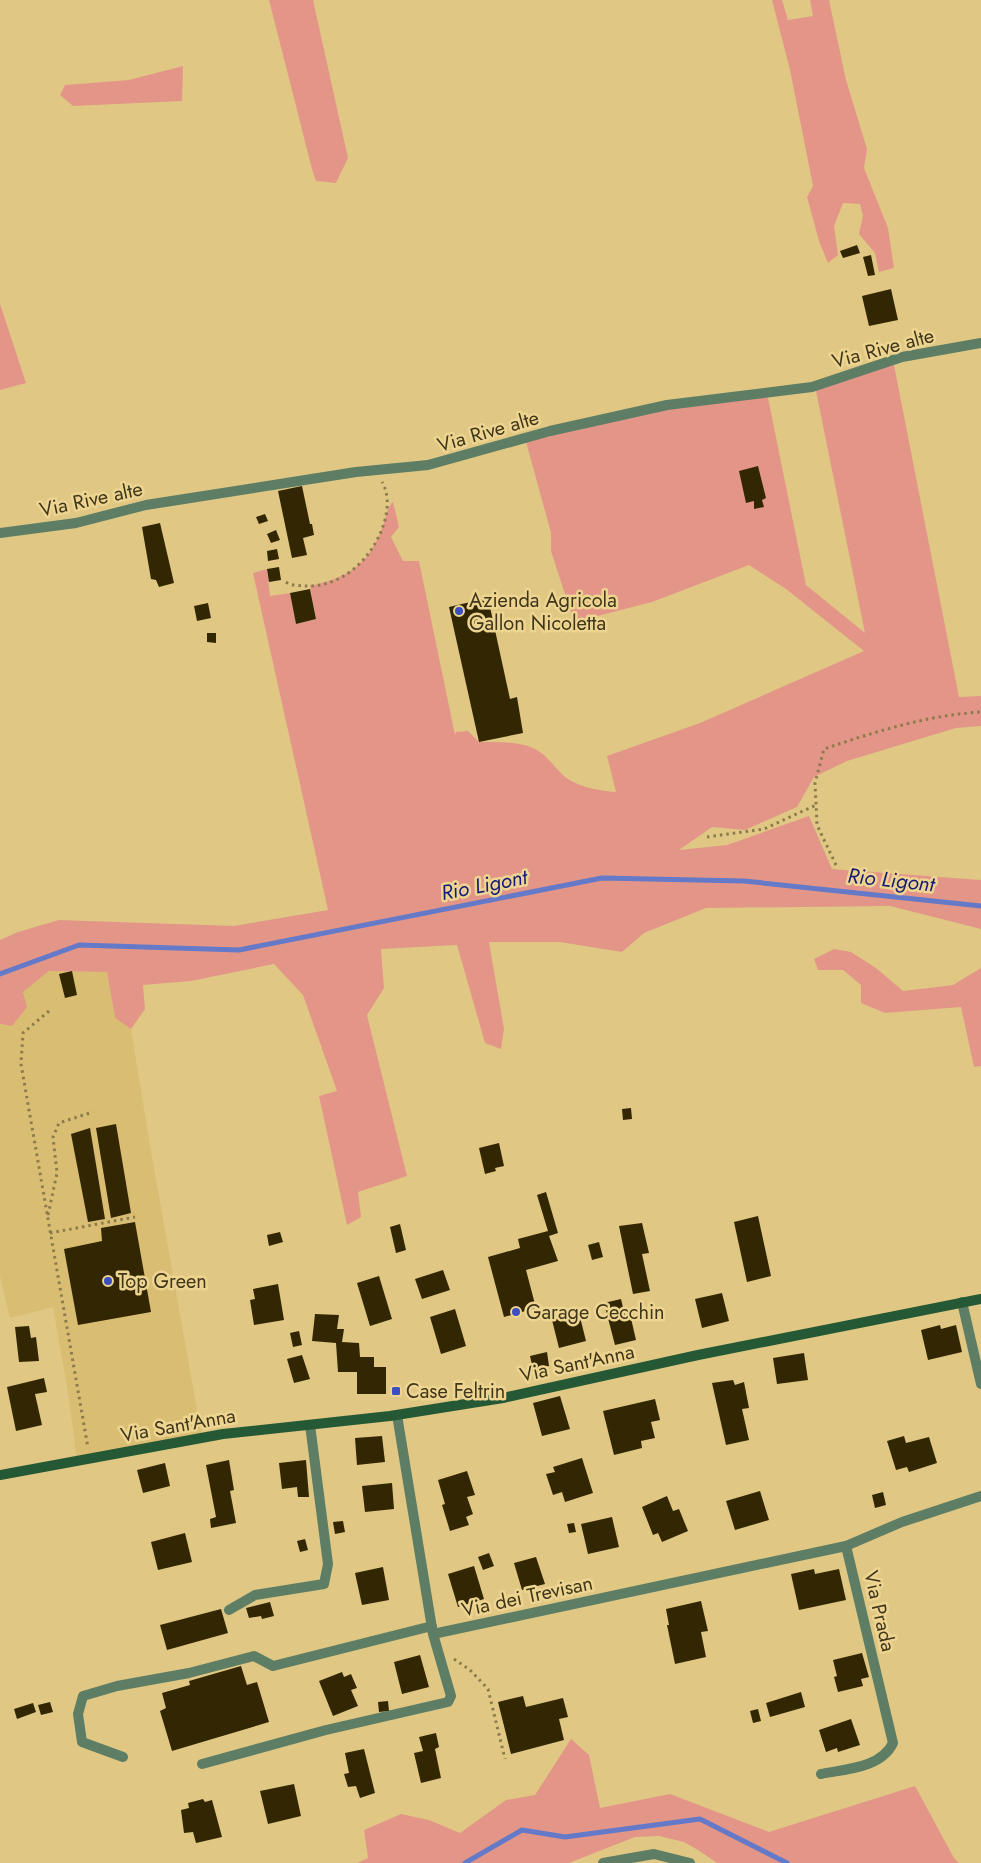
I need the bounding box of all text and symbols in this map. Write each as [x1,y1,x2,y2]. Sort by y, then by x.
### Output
street label: Via Rive alte [829,321,937,376]
street label: Via Rive alte [434,403,542,460]
street label: Via Rive alte [37,474,145,525]
place label: Azienda Agricola Gallon Nicoletta [469,586,617,638]
marker: Azienda Agricola Gallon Nicoletta [453,605,465,617]
water label: Rio Ligont [846,861,937,900]
water label: Rio Ligont [438,862,531,908]
place label: Top Green [118,1267,207,1296]
marker: Top Green [102,1275,114,1287]
place label: Garage Cecchin [526,1298,665,1327]
marker: Garage Cecchin [510,1306,522,1318]
street label: Via Sant'Anna [517,1337,637,1390]
place label: Case Feltrin [406,1377,505,1406]
marker: Case Feltrin [390,1385,402,1397]
street label: Via Sant'Anna [118,1401,238,1450]
street label: Via dei Trevisan [459,1568,595,1625]
street label: Via Prada [856,1568,903,1654]

